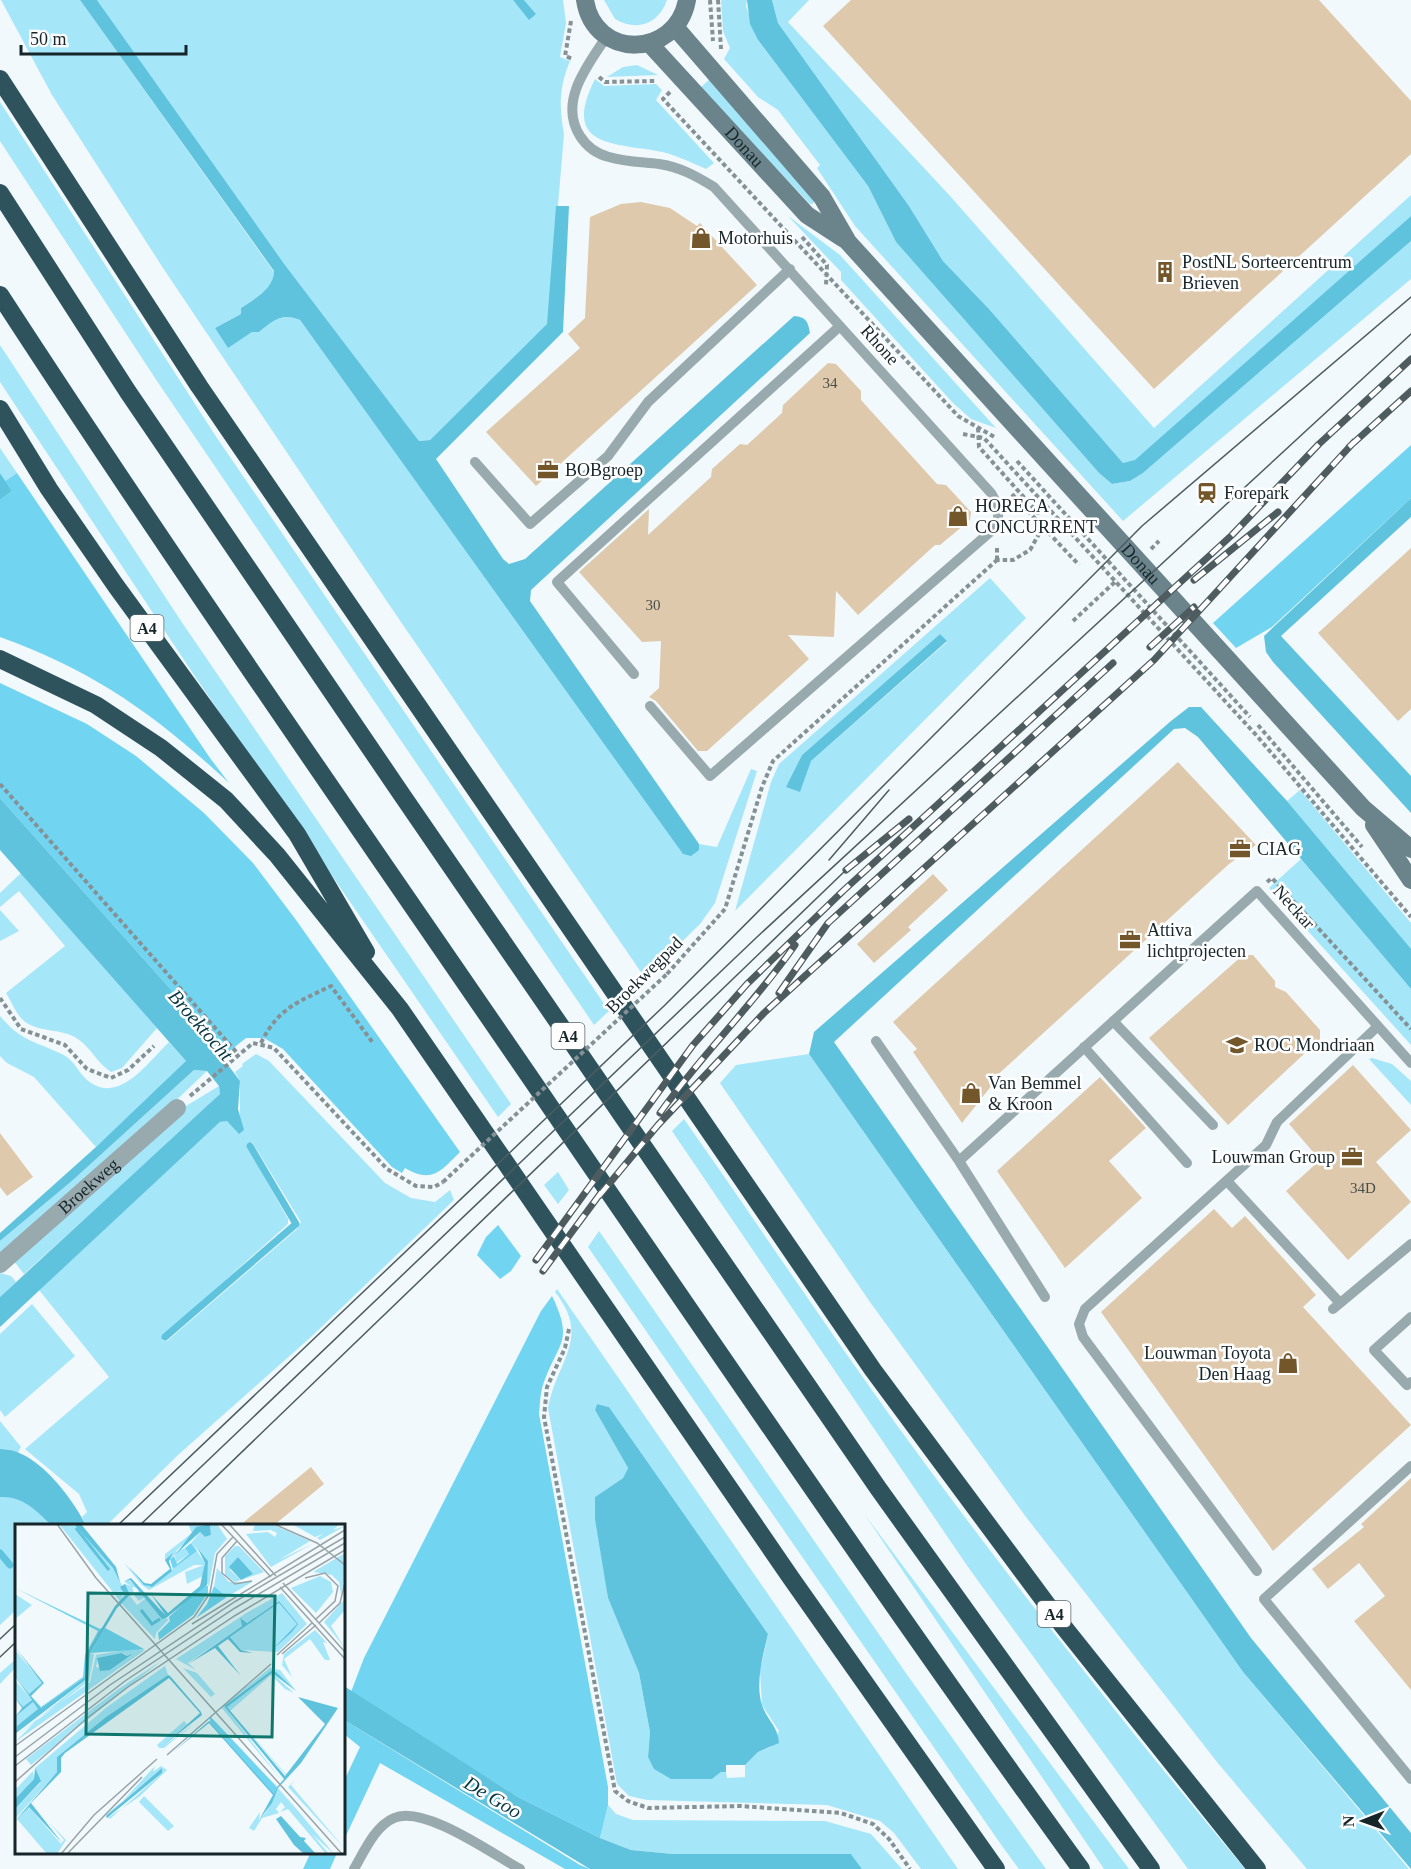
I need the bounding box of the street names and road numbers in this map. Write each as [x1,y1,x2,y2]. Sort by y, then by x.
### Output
street label: Donau [721,122,768,171]
street label: Rhone [857,321,903,369]
street label: Donau [1117,539,1164,588]
road number: A4 [130,615,164,641]
street label: Neckar [1269,881,1319,933]
street label: Broekwegpad [602,933,686,1017]
road number: A4 [552,1023,584,1049]
street label: Broekweg [54,1154,123,1218]
road number: A4 [1038,1601,1070,1627]

